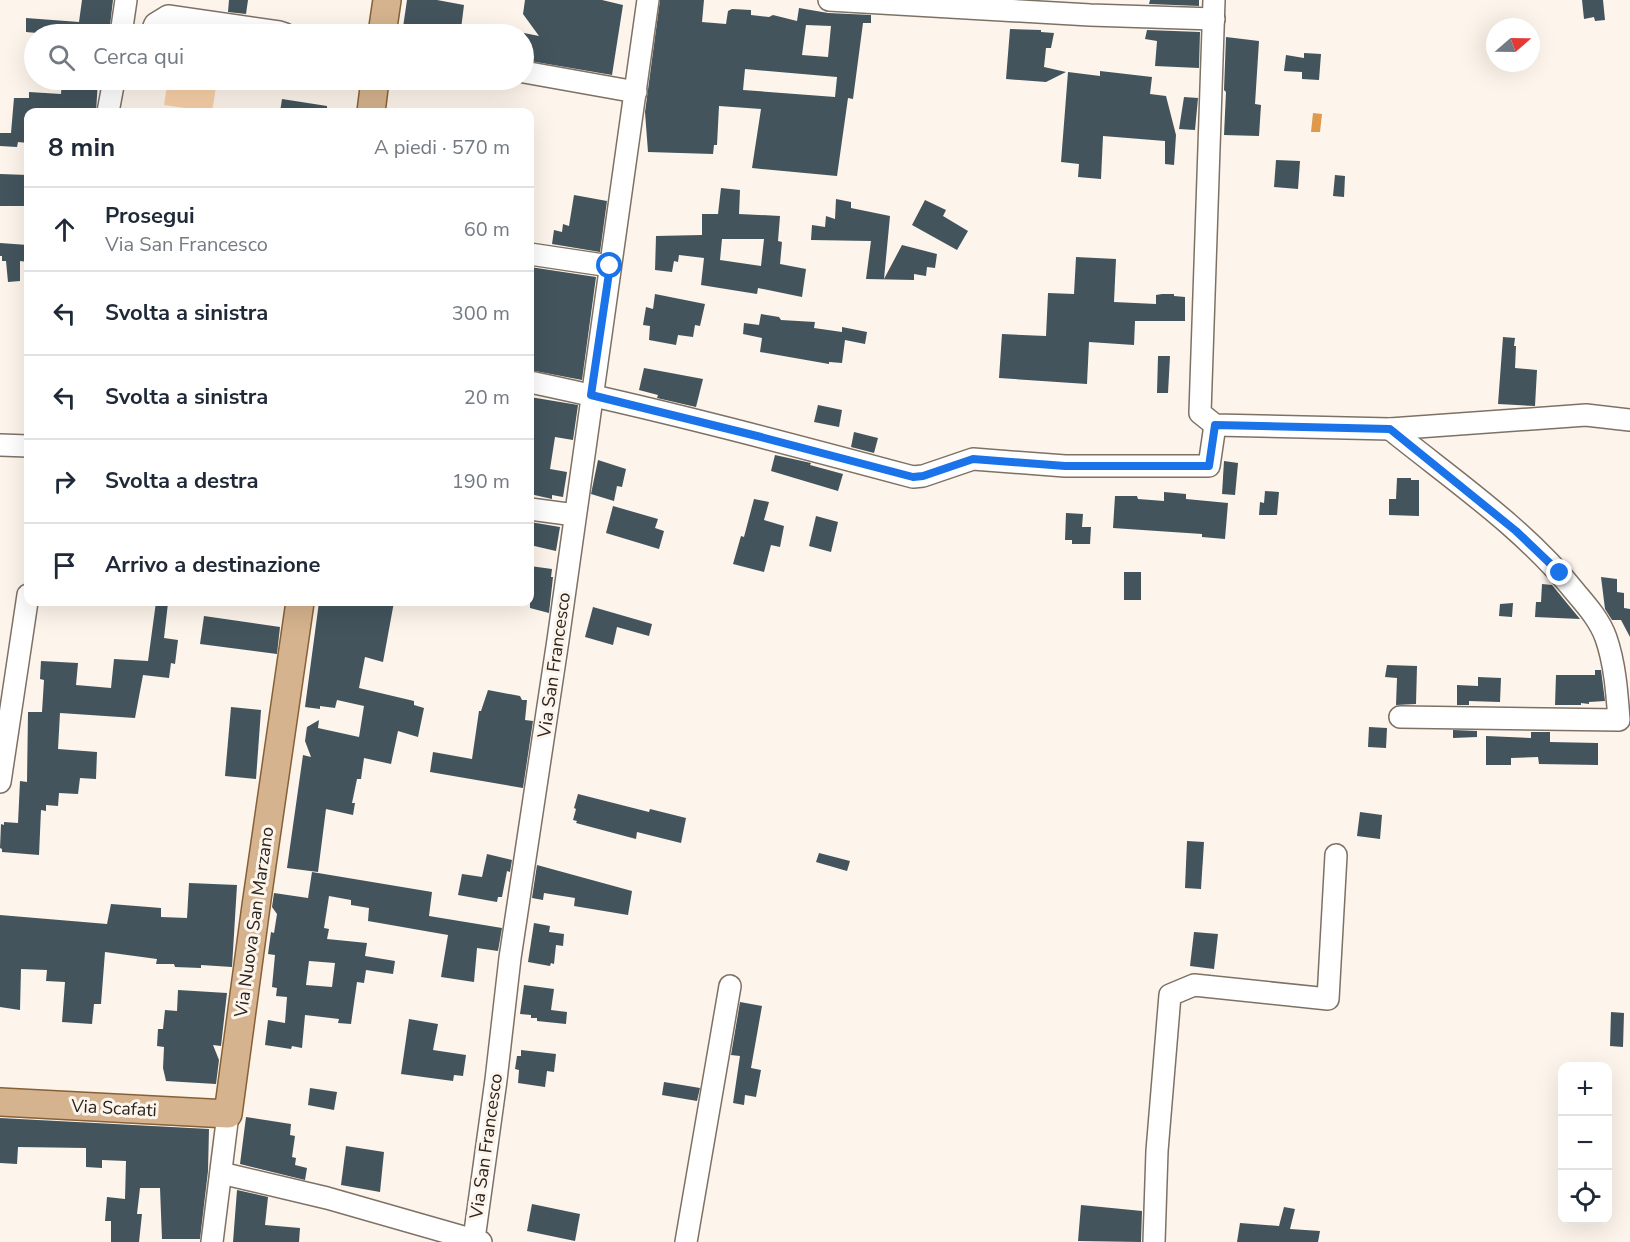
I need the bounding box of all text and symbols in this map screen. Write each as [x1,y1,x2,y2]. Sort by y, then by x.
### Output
north arrow [1486,18,1540,72]
search box [24,24,534,90]
icon: search [45,41,78,74]
text: Cerca qui [93,42,184,72]
text: 8 min [48,130,115,165]
text: A piedi · 570 m [374,134,510,161]
text: Prosegui [105,201,195,231]
icon: ahead [48,213,81,246]
text: 60 m [464,216,510,243]
text: Via San Francesco [105,231,268,258]
route start [596,252,622,278]
icon: left [48,297,81,330]
text: Svolta a sinistra [105,298,268,328]
text: 300 m [452,300,510,327]
icon: left [48,381,81,414]
text: Svolta a sinistra [105,382,268,412]
text: 20 m [464,384,510,411]
icon: right [48,465,81,498]
text: Svolta a destra [105,466,259,496]
text: 190 m [452,468,510,495]
icon: arrive [48,549,81,582]
text: Arrivo a destinazione [105,550,320,580]
route end [1546,559,1572,585]
street label: Via San Francesco [532,591,576,740]
street label: Via Nuova San Marzano [229,825,279,1020]
map controls [1558,1062,1612,1224]
button: + [1558,1062,1612,1116]
street label: Via San Francesco [464,1072,508,1221]
street label: Via Scafati [70,1094,157,1122]
button: − [1558,1116,1612,1170]
button: locate [1558,1170,1612,1224]

